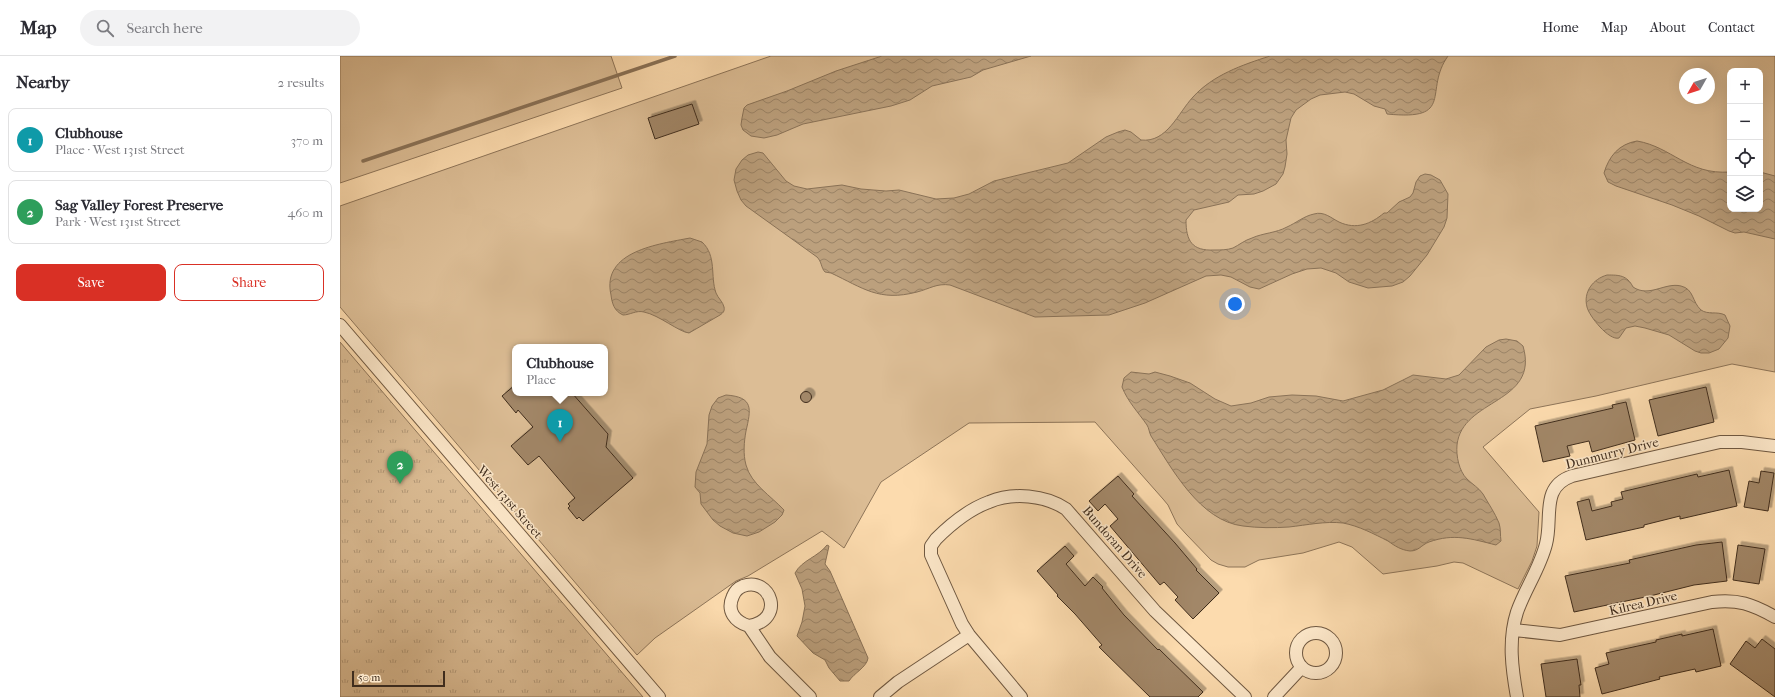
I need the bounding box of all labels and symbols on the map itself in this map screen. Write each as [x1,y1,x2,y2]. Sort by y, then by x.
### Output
north arrow [1679,68,1715,104]
your location [1225,294,1245,314]
pin: 1 [547,409,573,442]
street label: Dunmurry Drive [1564,434,1661,472]
pin: 2 [387,451,413,484]
street label: West 131st Street [474,462,546,542]
street label: Bundoran Drive [1080,503,1151,582]
street label: Kilrea Drive [1608,588,1679,618]
scale bar [352,669,445,688]

